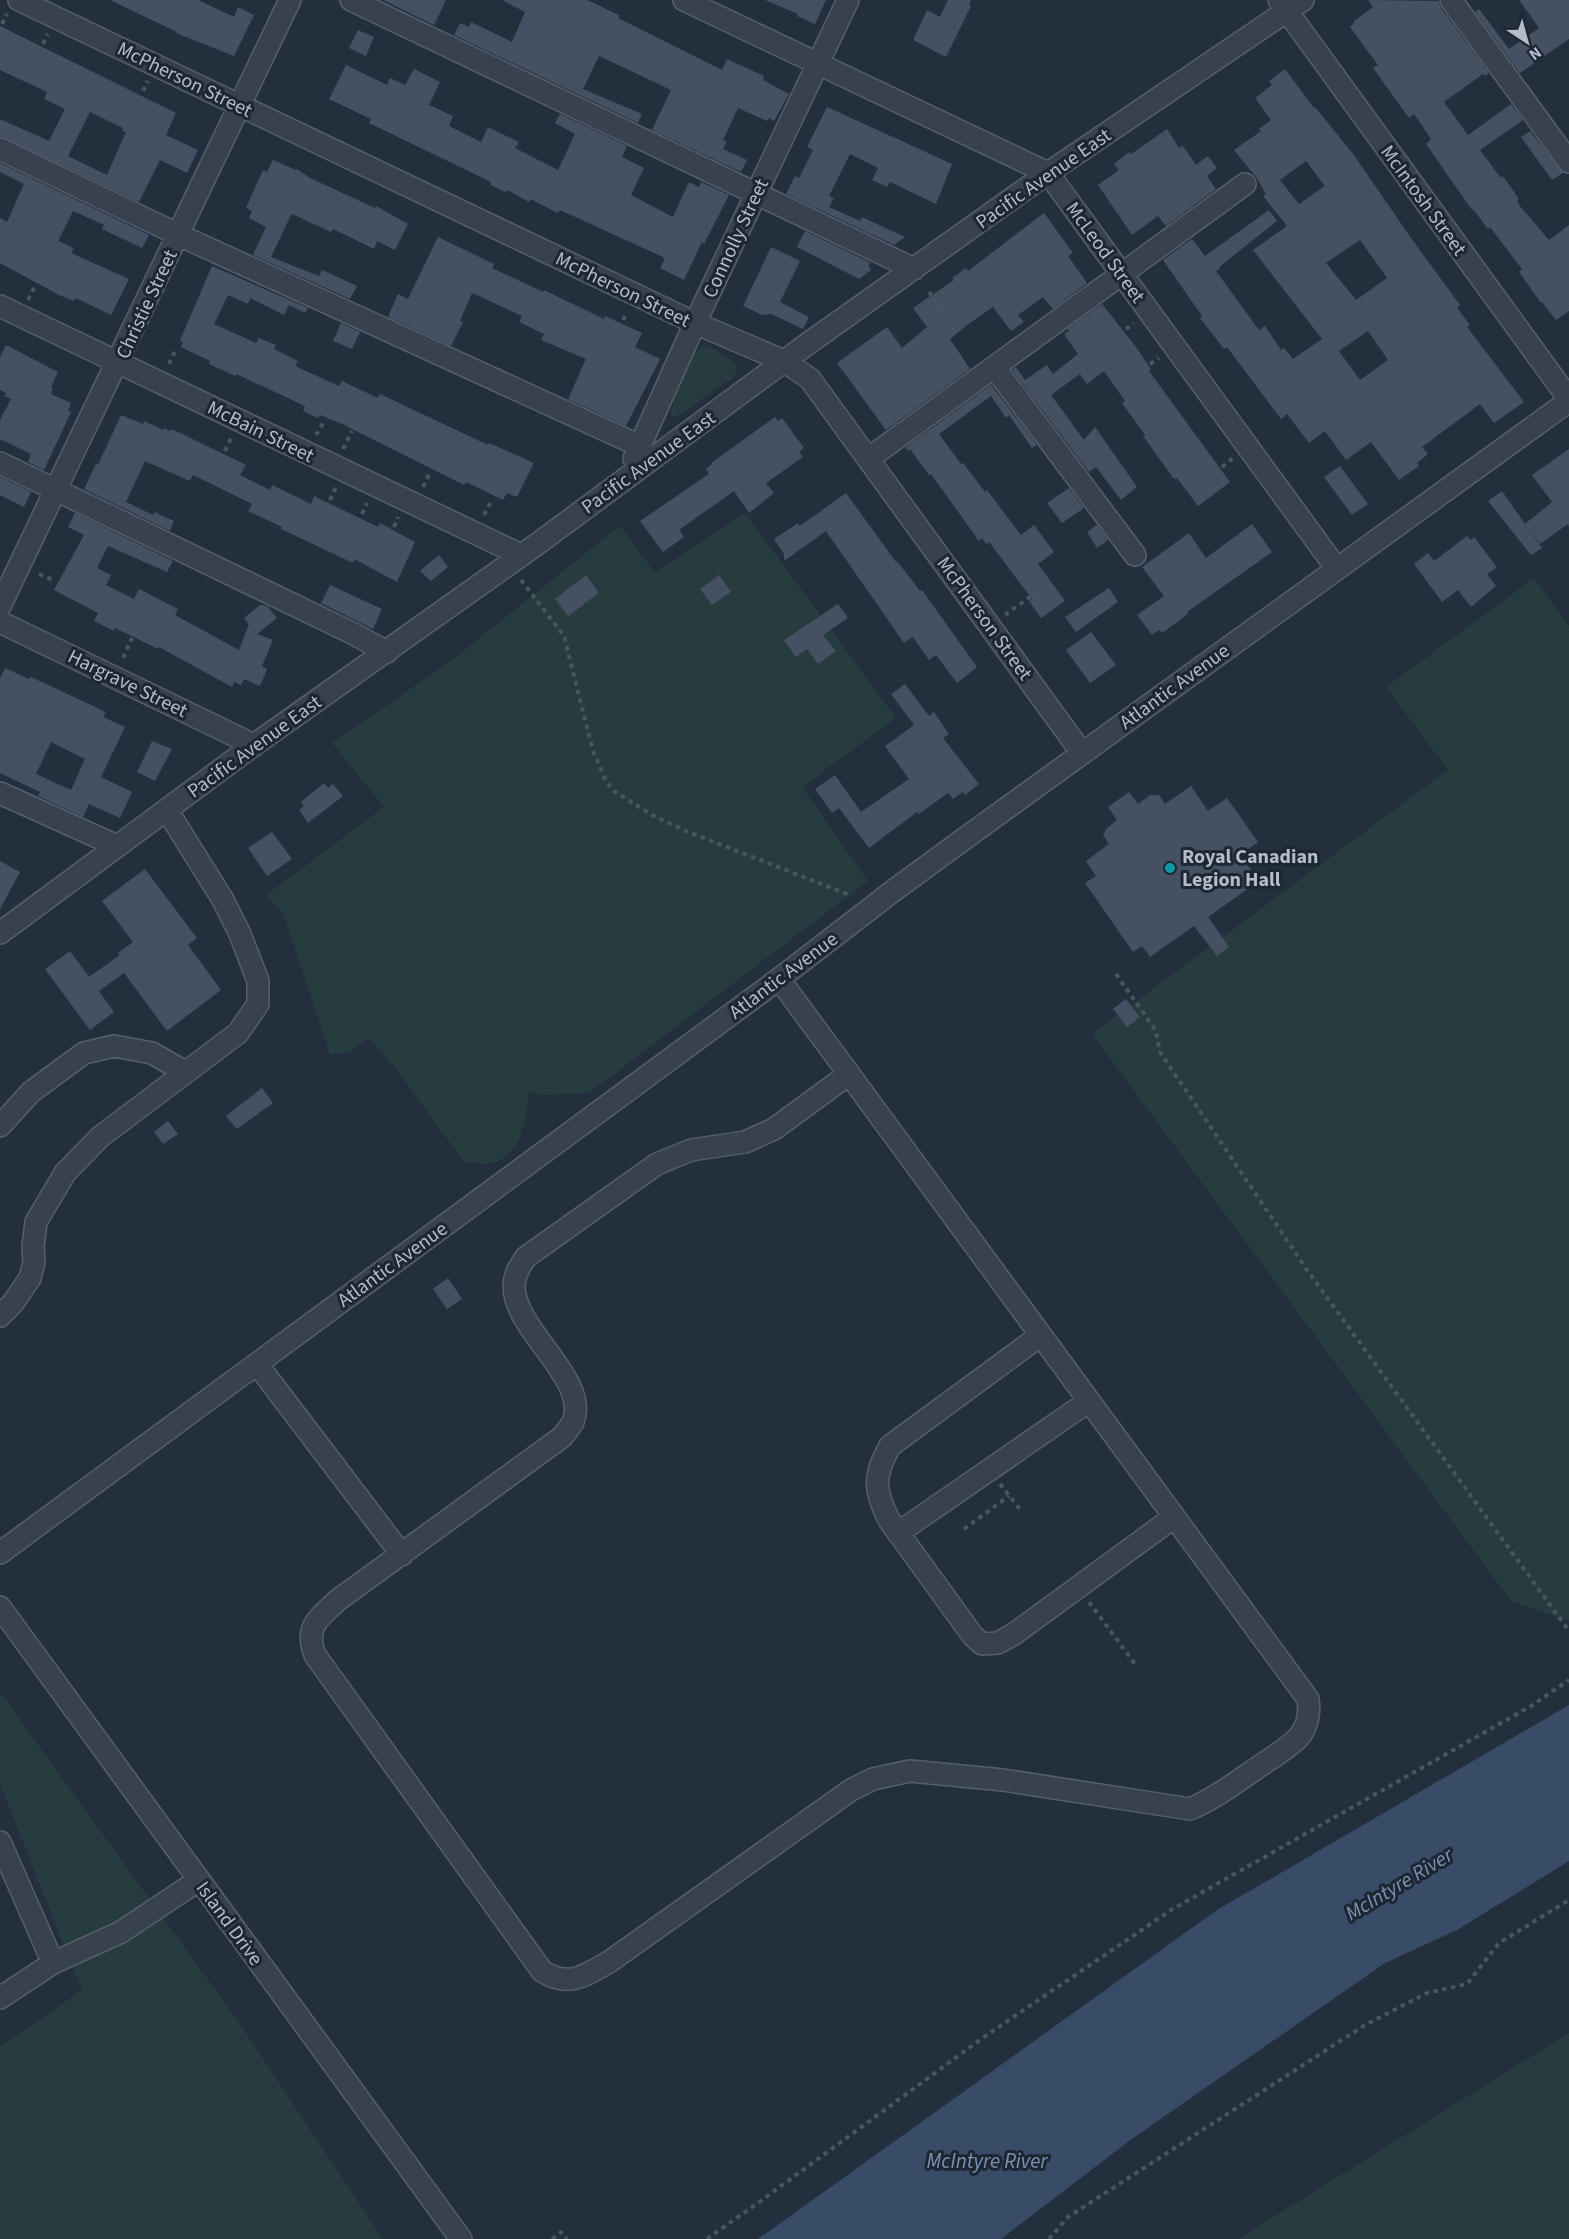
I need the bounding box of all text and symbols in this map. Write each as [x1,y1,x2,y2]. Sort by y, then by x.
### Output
north arrow [1497,12,1557,72]
street label: McPherson Street [112,35,257,125]
text: N [1524,41,1546,65]
street label: Pacific Avenue East [970,121,1117,236]
street label: McIntosh Street [1374,140,1473,262]
street label: Connolly Street [696,174,776,303]
street label: McLeod Street [1059,196,1152,309]
street label: Christie Street [109,245,185,364]
street label: McPherson Street [550,245,695,335]
street label: McBain Street [203,394,319,470]
street label: Pacific Avenue East [576,404,722,521]
street label: McPherson Street [930,551,1039,686]
street label: Atlantic Avenue [1114,637,1235,736]
street label: Hargrave Street [63,643,192,725]
street label: Pacific Avenue East [182,688,328,805]
place label: Royal Canadian Legion Hall [1182,843,1318,894]
marker: Royal Canadian Legion Hall [1163,861,1177,875]
street label: Atlantic Avenue [723,925,844,1026]
street label: Atlantic Avenue [332,1215,453,1314]
water label: McIntyre River [1339,1840,1459,1928]
street label: Island Drive [189,1876,269,1972]
water label: McIntyre River [927,2146,1048,2176]

